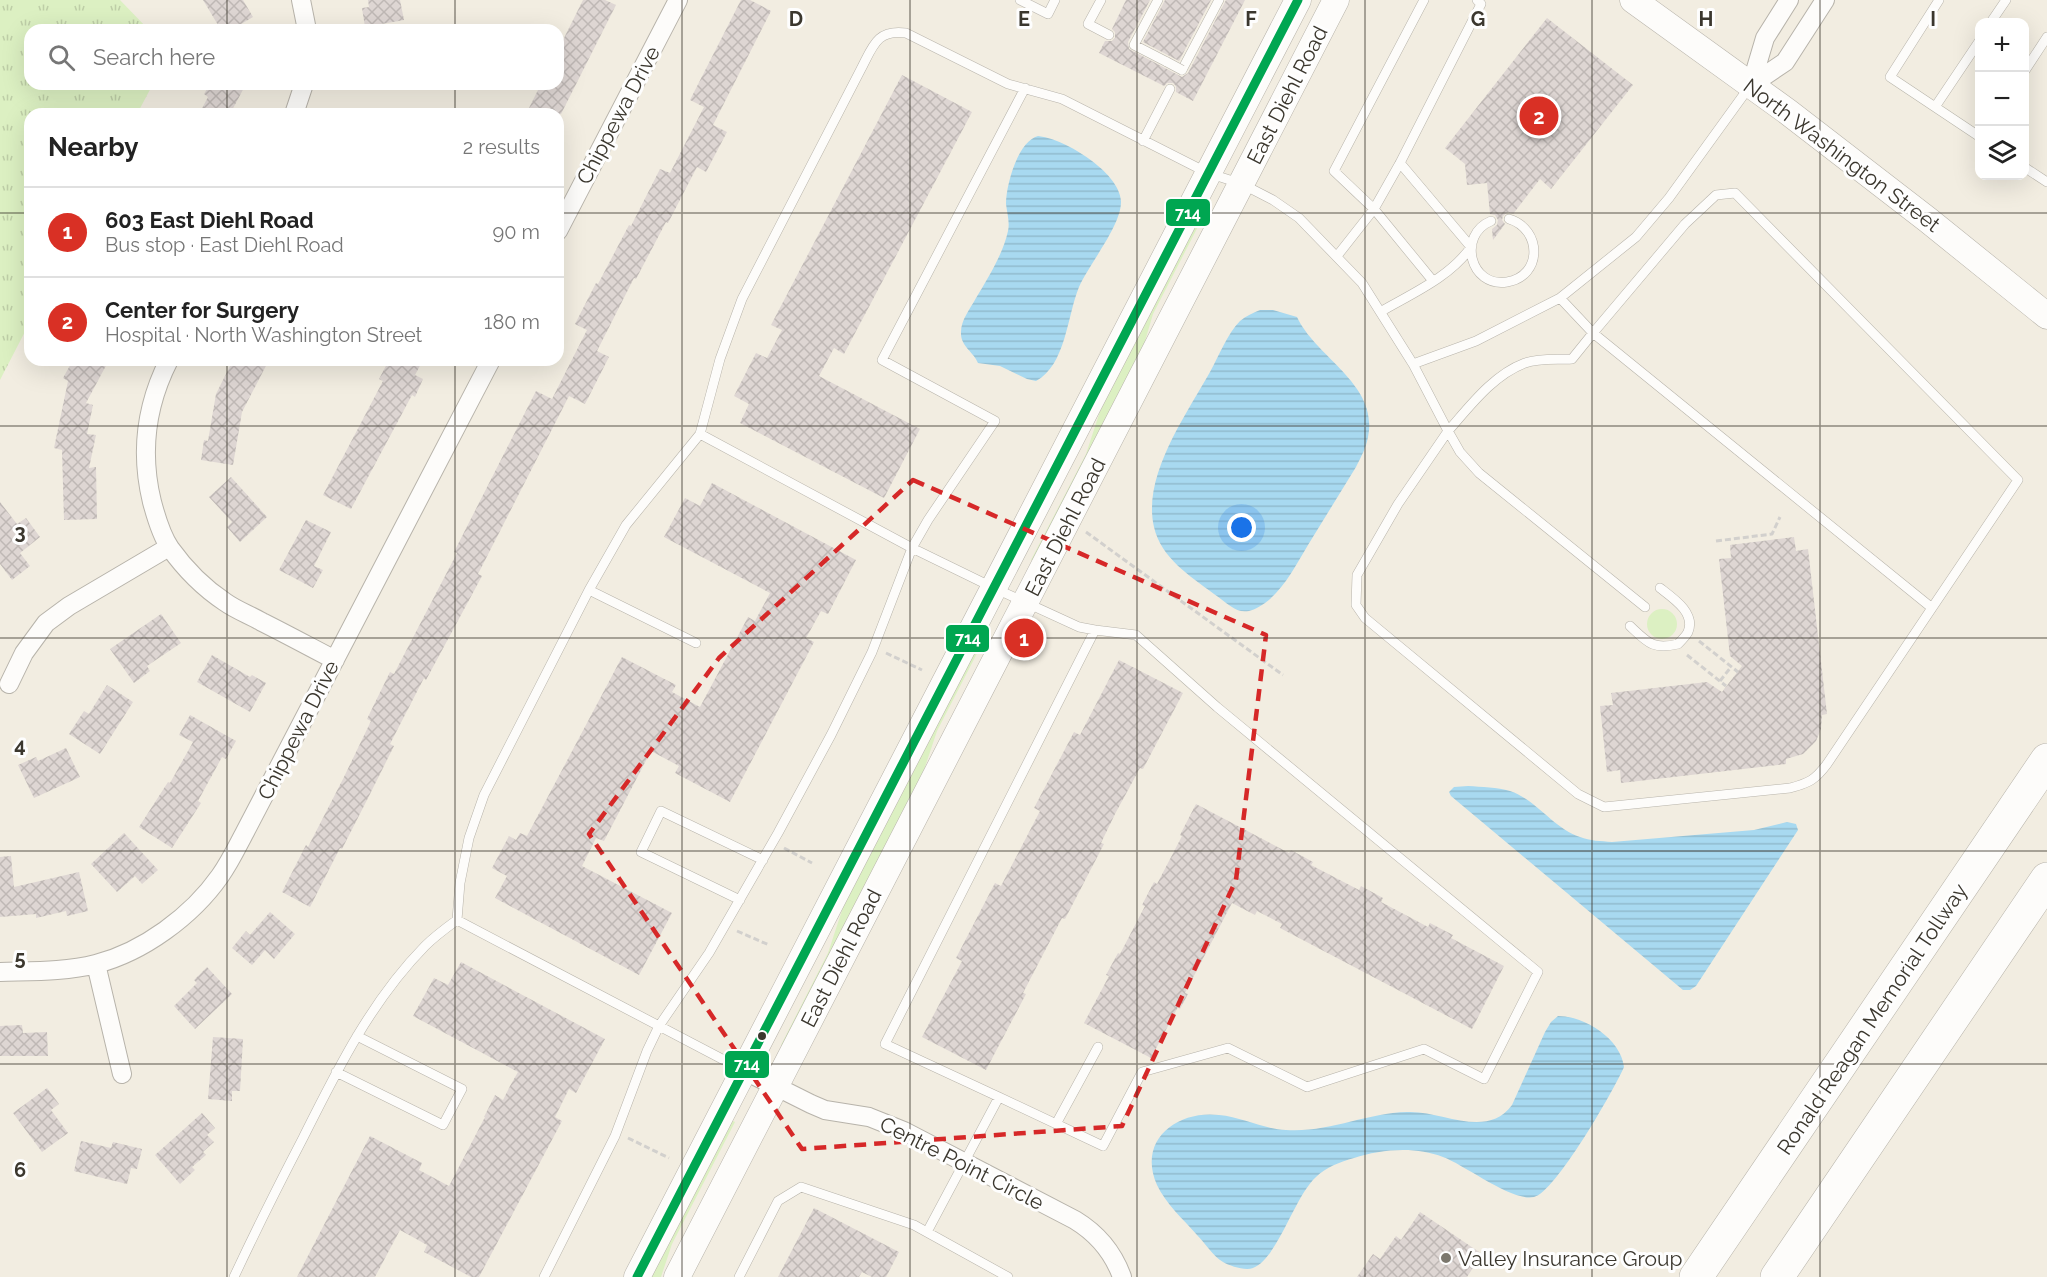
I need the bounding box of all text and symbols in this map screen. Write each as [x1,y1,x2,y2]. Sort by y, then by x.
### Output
text: D [789,7,803,31]
text: E [1018,7,1030,31]
text: F [1245,7,1257,31]
text: G [1471,7,1485,31]
text: H [1699,7,1713,31]
text: I [1930,7,1936,31]
map controls [1975,18,2029,180]
button: + [1975,18,2029,72]
street label: East Diehl Road [1241,22,1333,168]
search box [24,24,564,90]
icon: search [45,41,78,74]
street label: Chippewa Drive [571,42,665,188]
text: Search here [93,44,215,70]
button: − [1975,72,2029,126]
street label: North Washington Street [1739,73,1945,237]
pin: 2 [1520,94,1558,138]
button: layers [1975,126,2029,180]
text: Nearby [48,132,138,162]
text: 2 results [463,135,540,159]
line badge: 714 [1165,198,1211,227]
text: 714 [1175,204,1201,223]
text: 603 East Diehl Road [105,207,314,233]
text: 1 [63,220,72,244]
text: 90 m [493,220,540,244]
text: Bus stop · East Diehl Road [105,233,344,257]
text: Center for Surgery [105,297,299,323]
text: 2 [62,310,73,334]
text: 180 m [484,310,540,334]
text: Hospital · North Washington Street [105,323,422,347]
street label: East Diehl Road [1019,454,1111,600]
your location [1227,513,1256,542]
text: 3 [14,520,26,544]
pin: 1 [1004,616,1044,660]
line badge: 714 [945,624,990,653]
text: 714 [955,629,981,648]
street label: Chippewa Drive [252,656,344,804]
text: 4 [14,733,26,757]
street label: Ronald Reagan Memorial Tollway [1772,879,1972,1159]
street label: East Diehl Road [795,885,887,1031]
text: 5 [14,946,26,970]
unlabelled marker [756,1030,768,1042]
line badge: 714 [724,1050,770,1079]
text: 714 [734,1055,760,1074]
street label: Centre Point Circle [876,1111,1048,1215]
text: 6 [14,1158,26,1182]
place label: Valley Insurance Group [1458,1246,1682,1271]
marker: Valley Insurance Group [1439,1251,1453,1265]

